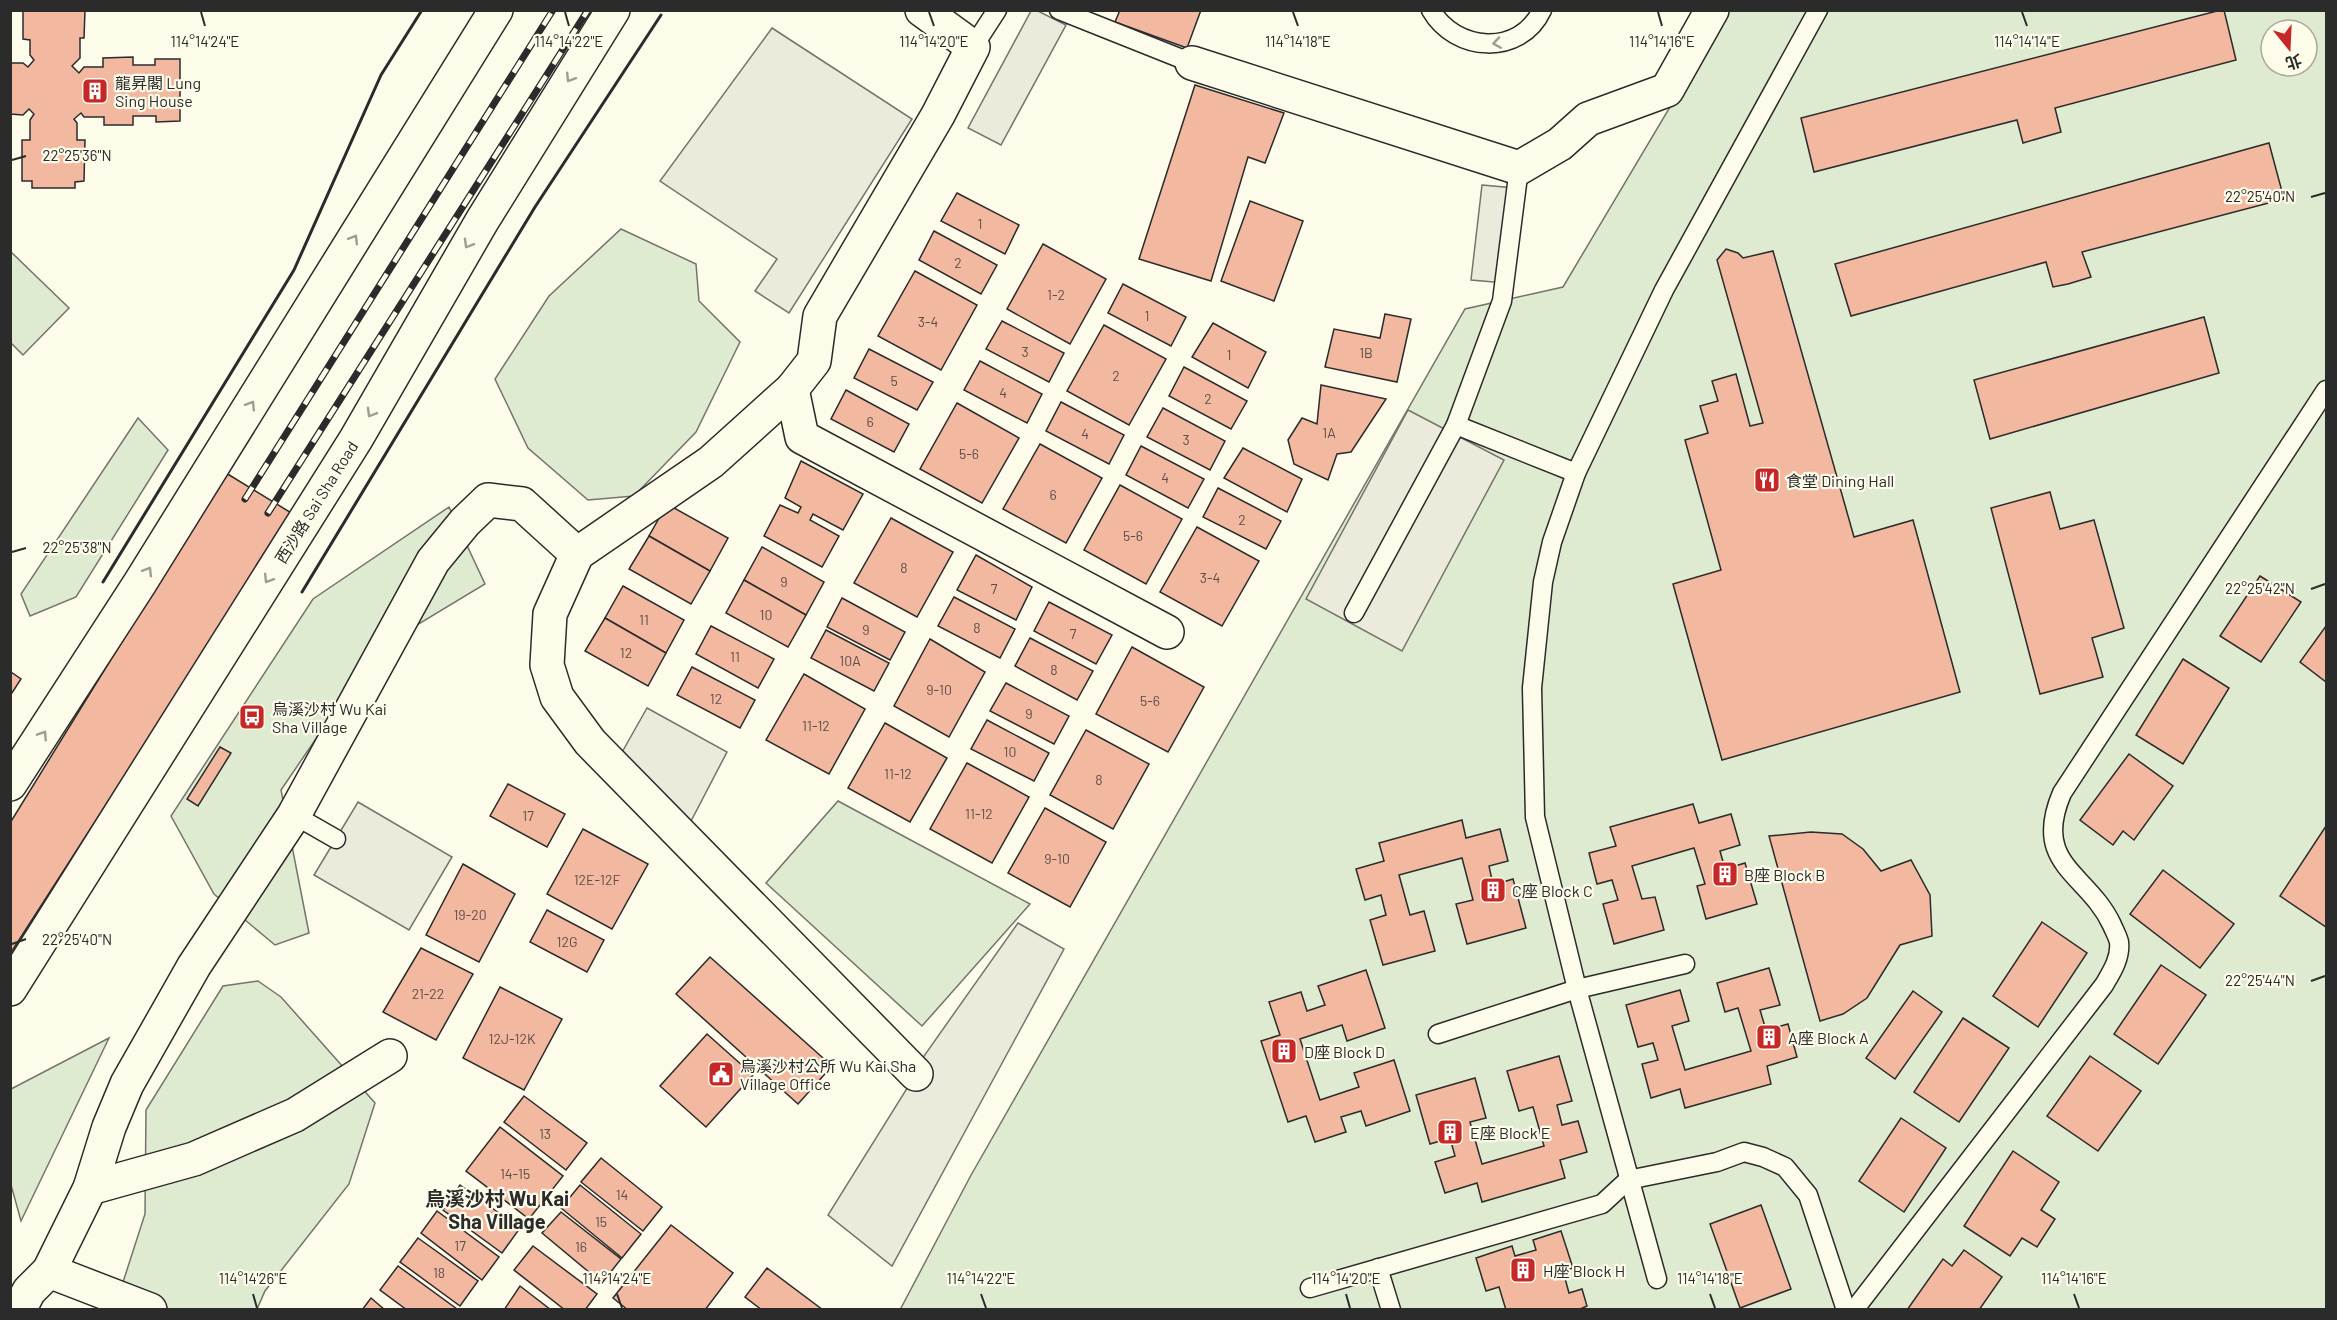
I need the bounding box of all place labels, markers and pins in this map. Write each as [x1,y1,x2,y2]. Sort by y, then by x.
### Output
place label: 龍昇閣 Lung Sing House [115,73,201,110]
building icon: 龍昇閣 Lung Sing House [80,76,110,106]
restaurant icon: 食堂 Dining Hall [1752,465,1782,495]
place label: 食堂 Dining Hall [1786,471,1894,490]
place label: 烏溪沙村 Wu Kai Sha Village [272,699,387,736]
bus stop icon: 烏溪沙村 Wu Kai Sha Village [237,702,267,732]
building icon: B座 Block B [1710,859,1740,889]
place label: B座 Block B [1744,865,1825,884]
building icon: C座 Block C [1478,875,1508,905]
place label: C座 Block C [1512,881,1593,900]
building icon: A座 Block A [1754,1022,1784,1052]
place label: A座 Block A [1788,1028,1869,1047]
building icon: D座 Block D [1269,1036,1299,1066]
place label: D座 Block D [1304,1042,1385,1061]
place label: 烏溪沙村公所 Wu Kai Sha Village Office [740,1056,916,1093]
public building icon: 烏溪沙村公所 Wu Kai Sha Village Office [706,1059,736,1089]
building icon: E座 Block E [1435,1117,1465,1147]
place label: E座 Block E [1470,1123,1551,1142]
building icon: H座 Block H [1508,1255,1538,1285]
place label: H座 Block H [1543,1261,1625,1280]

